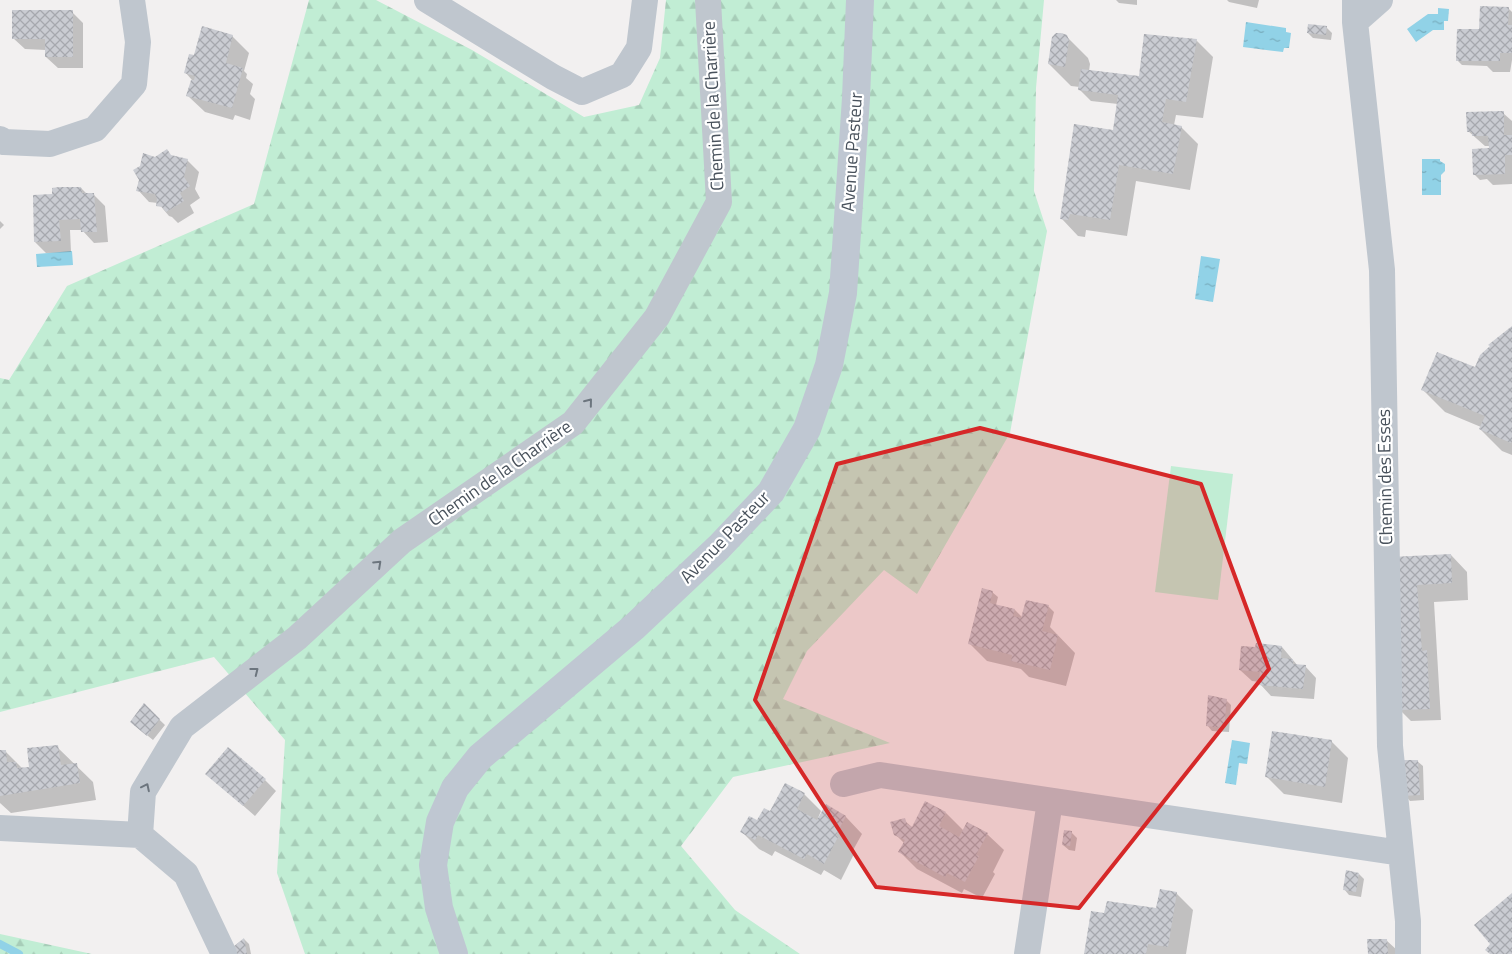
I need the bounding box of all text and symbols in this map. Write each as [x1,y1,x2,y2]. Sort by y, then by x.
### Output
street label: Chemin de la Charrière [695,20,730,192]
street label: Avenue Pasteur [834,91,869,212]
one-way arrow [584,399,592,408]
street label: Chemin des Esses [1370,409,1399,545]
street label: Chemin de la Charrière [422,413,577,532]
street label: Avenue Pasteur [673,484,776,589]
one-way arrow [372,561,381,570]
one-way arrow [249,668,258,676]
one-way arrow [140,783,151,792]

